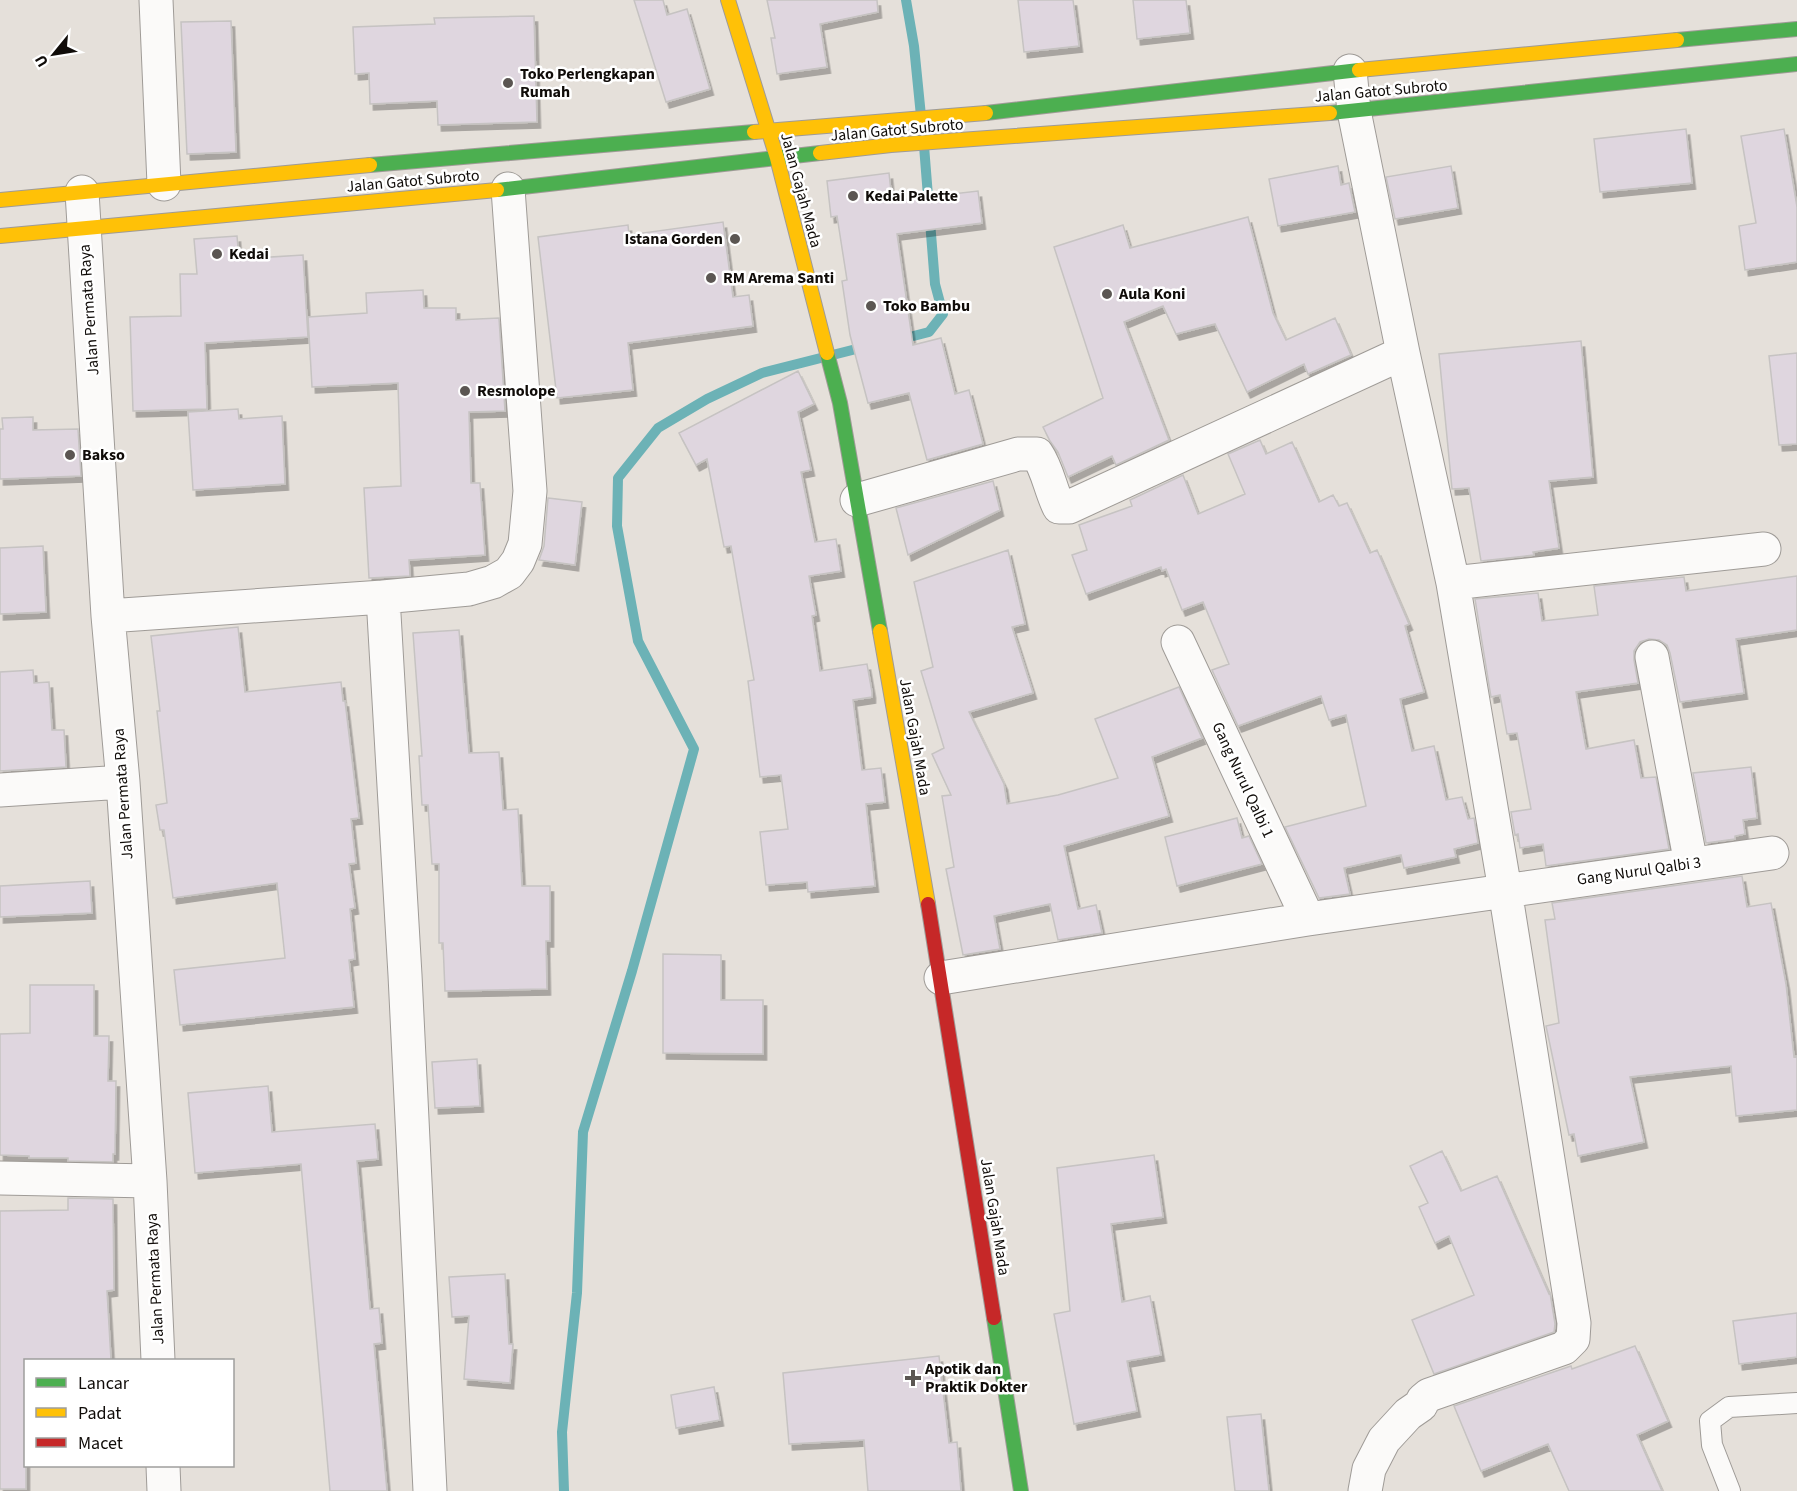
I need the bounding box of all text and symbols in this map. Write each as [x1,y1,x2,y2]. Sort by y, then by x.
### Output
north arrow [24,24,84,84]
text: U [30,51,54,71]
place label: Toko Perlengkapan Rumah [520,63,655,103]
street label: Jalan Gatot Subroto [1314,74,1448,108]
marker: Toko Perlengkapan Rumah [501,76,515,90]
street label: Jalan Gatot Subroto [830,113,964,147]
street label: Jalan Gajah Mada [775,130,827,250]
street label: Jalan Gatot Subroto [346,164,480,198]
place label: Kedai Palette [865,185,958,207]
marker: Kedai Palette [846,189,860,203]
place label: Istana Gorden [624,228,723,250]
marker: Istana Gorden [728,232,742,246]
place label: Kedai [229,243,269,265]
street label: Jalan Permata Raya [73,244,105,376]
marker: Kedai [210,247,224,261]
place label: RM Arema Santi [723,267,834,289]
marker: RM Arema Santi [704,271,718,285]
place label: Aula Koni [1118,283,1185,305]
marker: Aula Koni [1100,287,1114,301]
place label: Toko Bambu [883,295,970,317]
marker: Toko Bambu [864,299,878,313]
place label: Resmolope [477,380,556,402]
marker: Resmolope [458,384,472,398]
place label: Bakso [82,444,125,466]
marker: Bakso [63,448,77,462]
street label: Jalan Gajah Mada [894,677,936,797]
street label: Gang Nurul Qalbi 1 [1207,719,1279,841]
street label: Jalan Permata Raya [107,728,139,860]
street label: Gang Nurul Qalbi 3 [1575,851,1703,891]
street label: Jalan Gajah Mada [975,1157,1015,1277]
street label: Jalan Permata Raya [141,1213,169,1345]
place label: Apotik dan Praktik Dokter [924,1358,1028,1398]
legend [24,1359,234,1467]
text: Lancar [78,1371,130,1396]
marker: Apotik dan Praktik Dokter [906,1371,920,1385]
text: Padat [78,1401,121,1426]
text: Macet [78,1431,123,1456]

